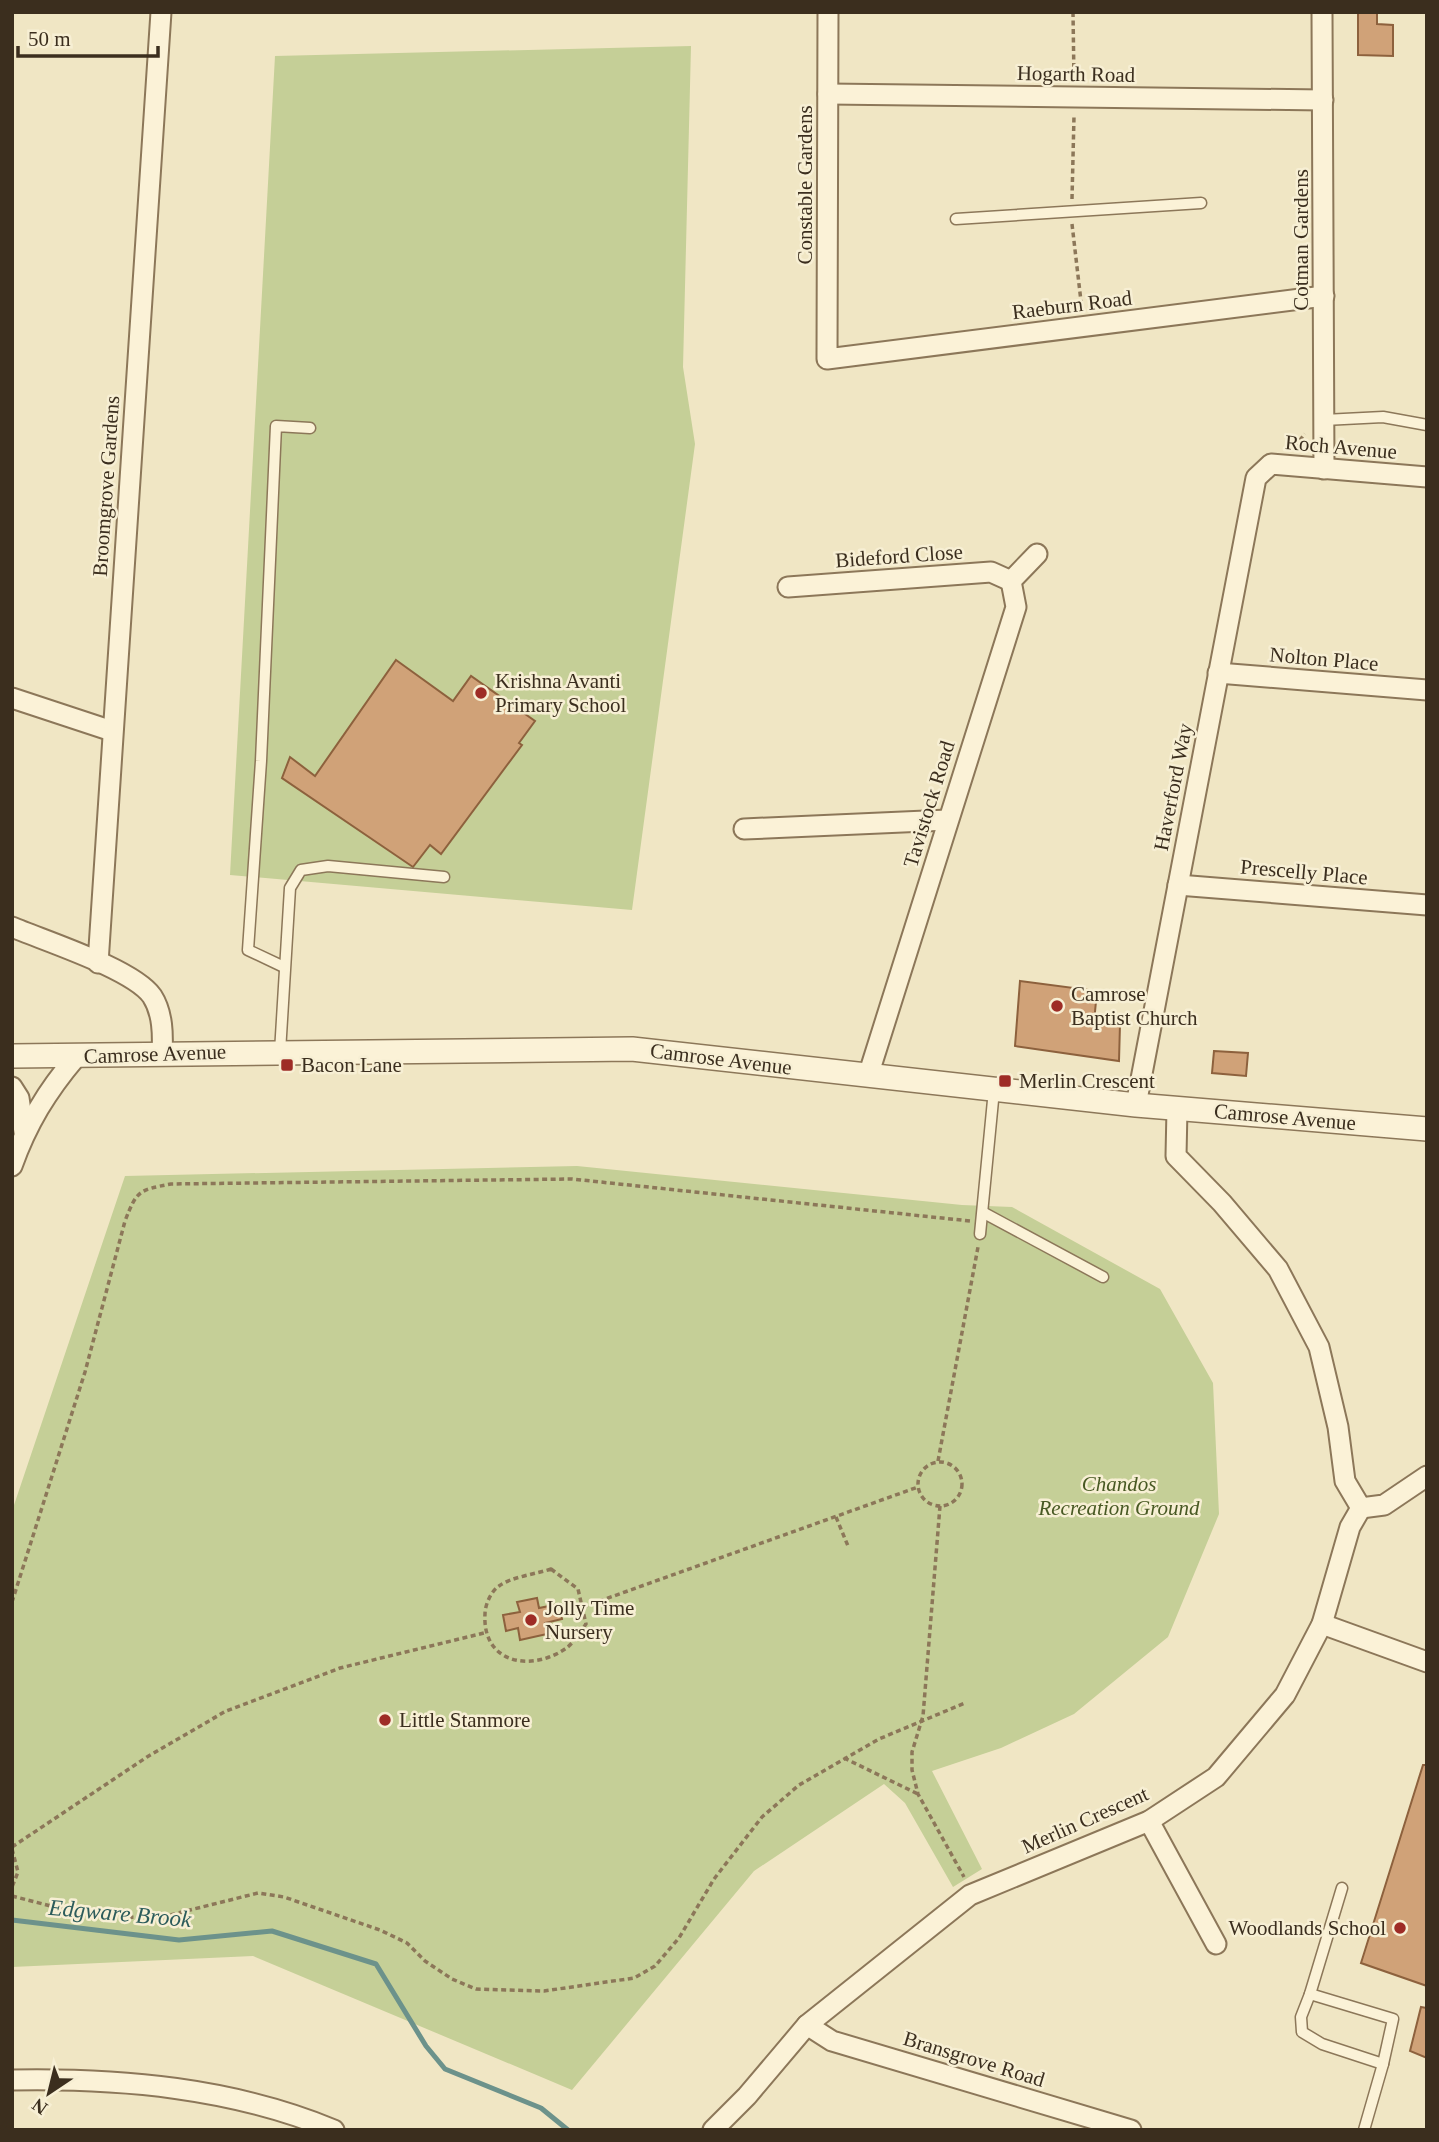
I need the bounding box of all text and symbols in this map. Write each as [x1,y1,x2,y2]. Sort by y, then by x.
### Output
scale bar [18,14,158,58]
text: 50 m [28,27,71,51]
street label: Hogarth Road [1017,61,1136,87]
street label: Constable Gardens [793,105,817,265]
street label: Cotman Gardens [1289,169,1313,311]
street label: Raeburn Road [1011,286,1134,324]
street label: Broomgrove Gardens [88,395,124,577]
street label: Roch Avenue [1284,430,1398,464]
street label: Bideford Close [834,540,964,572]
street label: Nolton Place [1269,642,1379,676]
place label: Krishna Avanti Primary School [495,669,626,717]
marker: Krishna Avanti Primary School [473,685,489,701]
street label: Haverford Way [1149,721,1197,853]
street label: Tavistock Road [898,737,960,870]
street label: Prescelly Place [1239,854,1369,890]
place label: Camrose Baptist Church [1071,982,1198,1030]
marker: Camrose Baptist Church [1049,998,1065,1014]
street label: Camrose Avenue [649,1038,793,1080]
street label: Camrose Avenue [83,1040,227,1068]
place label: Bacon Lane [301,1053,402,1077]
marker: Bacon Lane [279,1057,295,1073]
place label: Merlin Crescent [1019,1069,1155,1093]
marker: Merlin Crescent [997,1073,1013,1089]
street label: Camrose Avenue [1213,1099,1357,1135]
park label: Chandos Recreation Ground [1037,1472,1200,1520]
place label: Jolly Time Nursery [545,1596,634,1644]
marker: Jolly Time Nursery [523,1612,539,1628]
place label: Little Stanmore [399,1708,530,1732]
marker: Little Stanmore [377,1712,393,1728]
street label: Merlin Crescent [1018,1781,1152,1859]
water label: Edgware Brook [46,1895,193,1932]
place label: Woodlands School [1228,1916,1386,1940]
marker: Woodlands School [1392,1920,1408,1936]
street label: Bransgrove Road [900,2026,1048,2092]
north arrow [14,2058,84,2128]
text: N [28,2094,51,2119]

